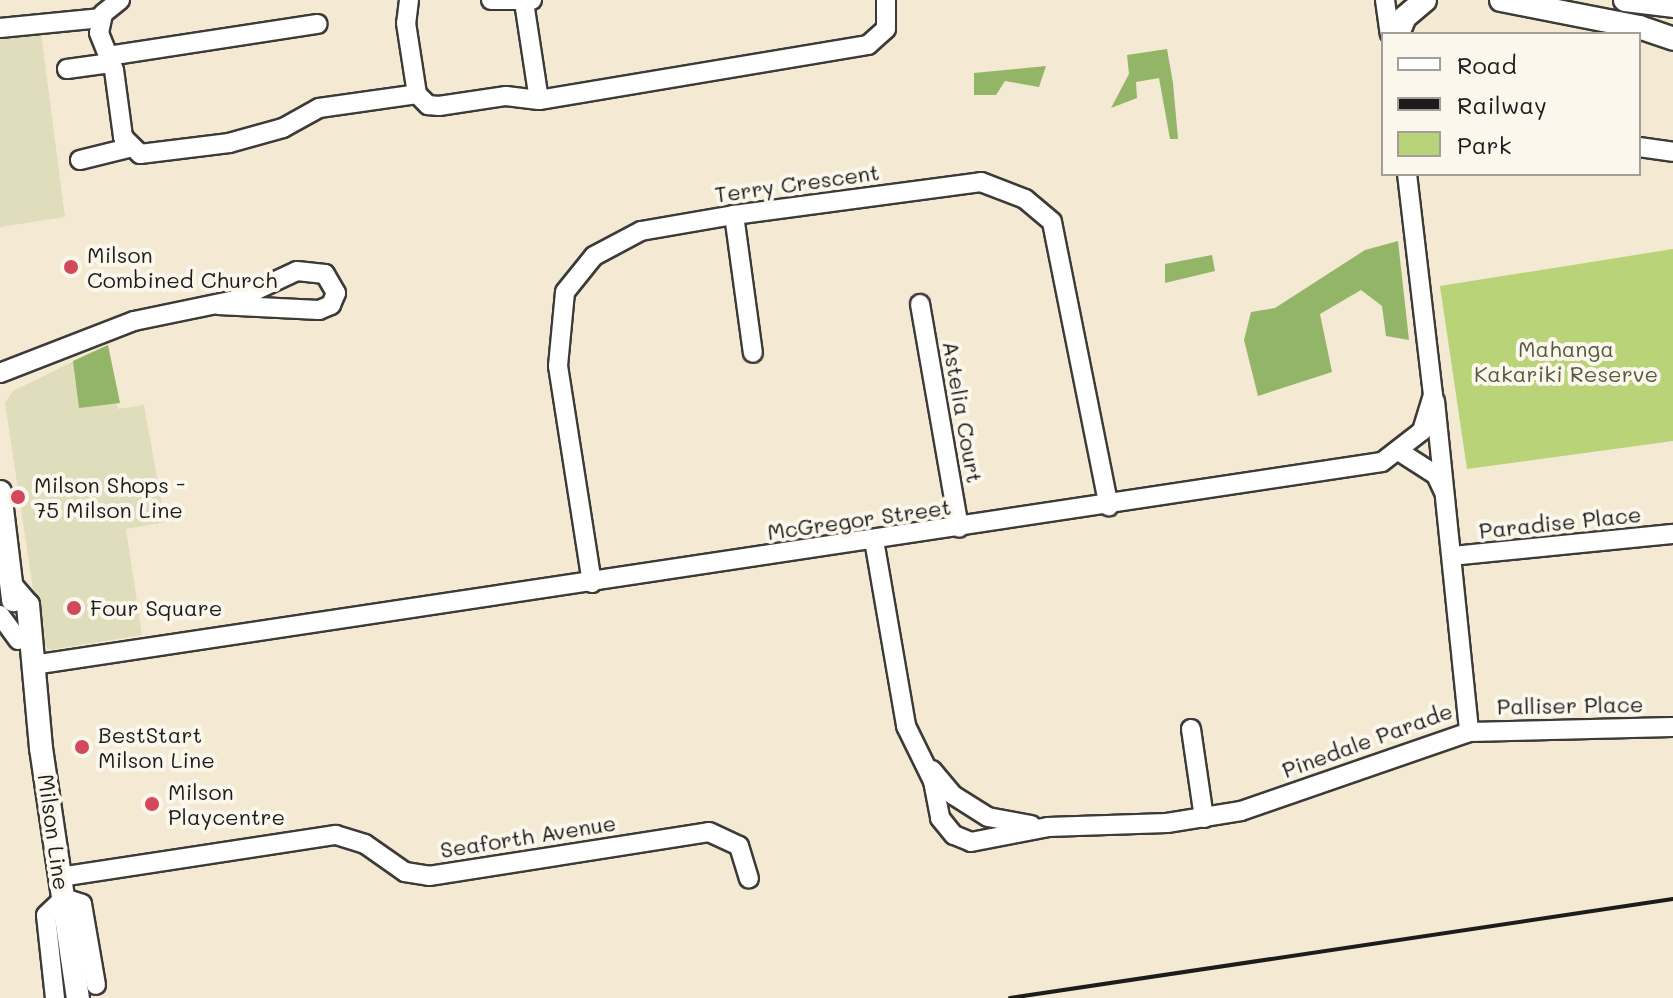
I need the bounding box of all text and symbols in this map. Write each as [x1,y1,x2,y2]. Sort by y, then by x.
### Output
legend [1381,32,1641,176]
text: Road [1457,49,1517,80]
text: Railway [1457,89,1547,120]
text: Park [1457,129,1511,160]
street label: Terry Crescent [713,158,881,208]
place label: Milson Combined Church [87,241,277,292]
marker: Milson Combined Church [62,258,80,276]
park label: Mahanga Kakariki Reserve [1474,335,1658,386]
street label: Astelia Court [938,339,988,485]
place label: Milson Shops - 75 Milson Line [34,471,185,522]
marker: Milson Shops - 75 Milson Line [9,488,27,506]
street label: McGregor Street [765,493,953,545]
street label: Paradise Place [1477,500,1643,544]
place label: Four Square [90,595,222,621]
marker: Four Square [65,599,83,617]
street label: Palliser Place [1497,691,1643,719]
street label: Pinedale Parade [1278,697,1456,783]
place label: BestStart Milson Line [98,721,215,772]
marker: BestStart Milson Line [73,738,91,756]
street label: Milson Line [33,772,75,892]
place label: Milson Playcentre [168,778,285,830]
marker: Milson Playcentre [143,795,161,813]
street label: Seaforth Avenue [438,809,618,863]

